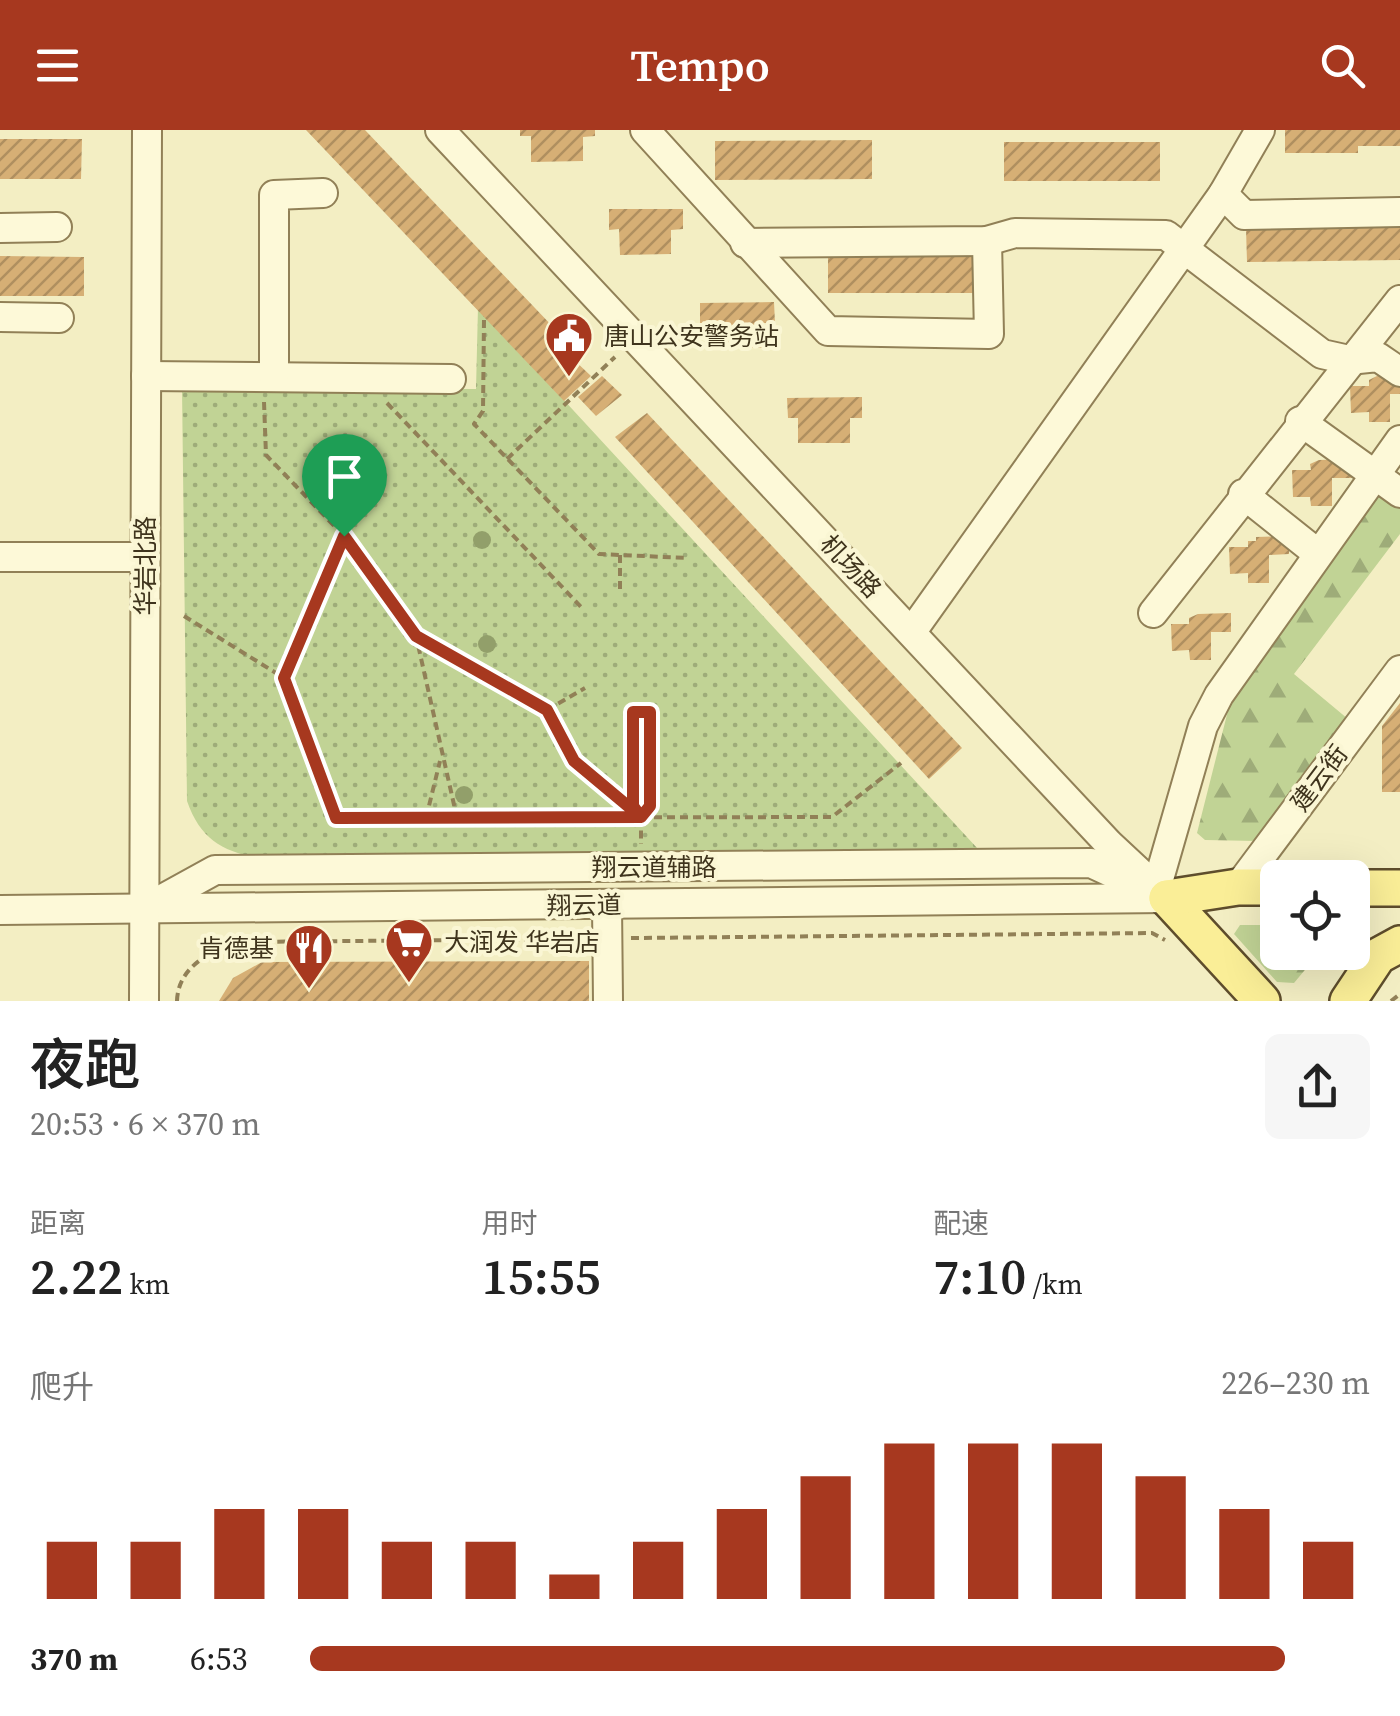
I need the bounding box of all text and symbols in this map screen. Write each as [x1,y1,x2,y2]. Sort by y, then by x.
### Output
text: Tempo [630,34,770,96]
icon: menu [30,38,85,93]
icon: search [1315,38,1370,93]
public building icon: 唐山公安警务站 [543,310,595,378]
place label: 唐山公安警务站 [604,319,779,353]
pin [302,434,387,537]
icon: arrive [317,449,372,504]
street label: 华岩北路 [128,516,162,616]
street label: 机场路 [813,527,889,605]
street label: 建云街 [1283,738,1355,818]
street label: 翔云道辅路 [591,850,717,884]
map controls [1260,860,1370,970]
button: locate [1260,860,1370,970]
street label: 翔云道 [546,887,622,923]
supermarket icon: 大润发 华岩店 [383,916,435,984]
restaurant icon: 肯德基 [283,922,335,990]
place label: 大润发 华岩店 [444,925,600,959]
place label: 肯德基 [199,931,274,965]
text: 夜跑 [30,1027,140,1102]
button: share [1265,1034,1370,1139]
text: 20:53 · 6 × 370 m [30,1102,260,1146]
text: 距离 [30,1204,86,1242]
text: 用时 [482,1204,538,1242]
text: 配速 [933,1204,989,1242]
text: 2.22 [30,1242,123,1311]
text: 15:55 [482,1242,601,1311]
text: 7:10 [933,1242,1026,1311]
text: km [123,1265,170,1303]
text: /km [1026,1265,1083,1303]
text: 226–230 m [1221,1361,1370,1405]
text: 爬升 [30,1365,94,1409]
text: 370 m [30,1637,118,1681]
text: 6:53 [190,1637,248,1681]

